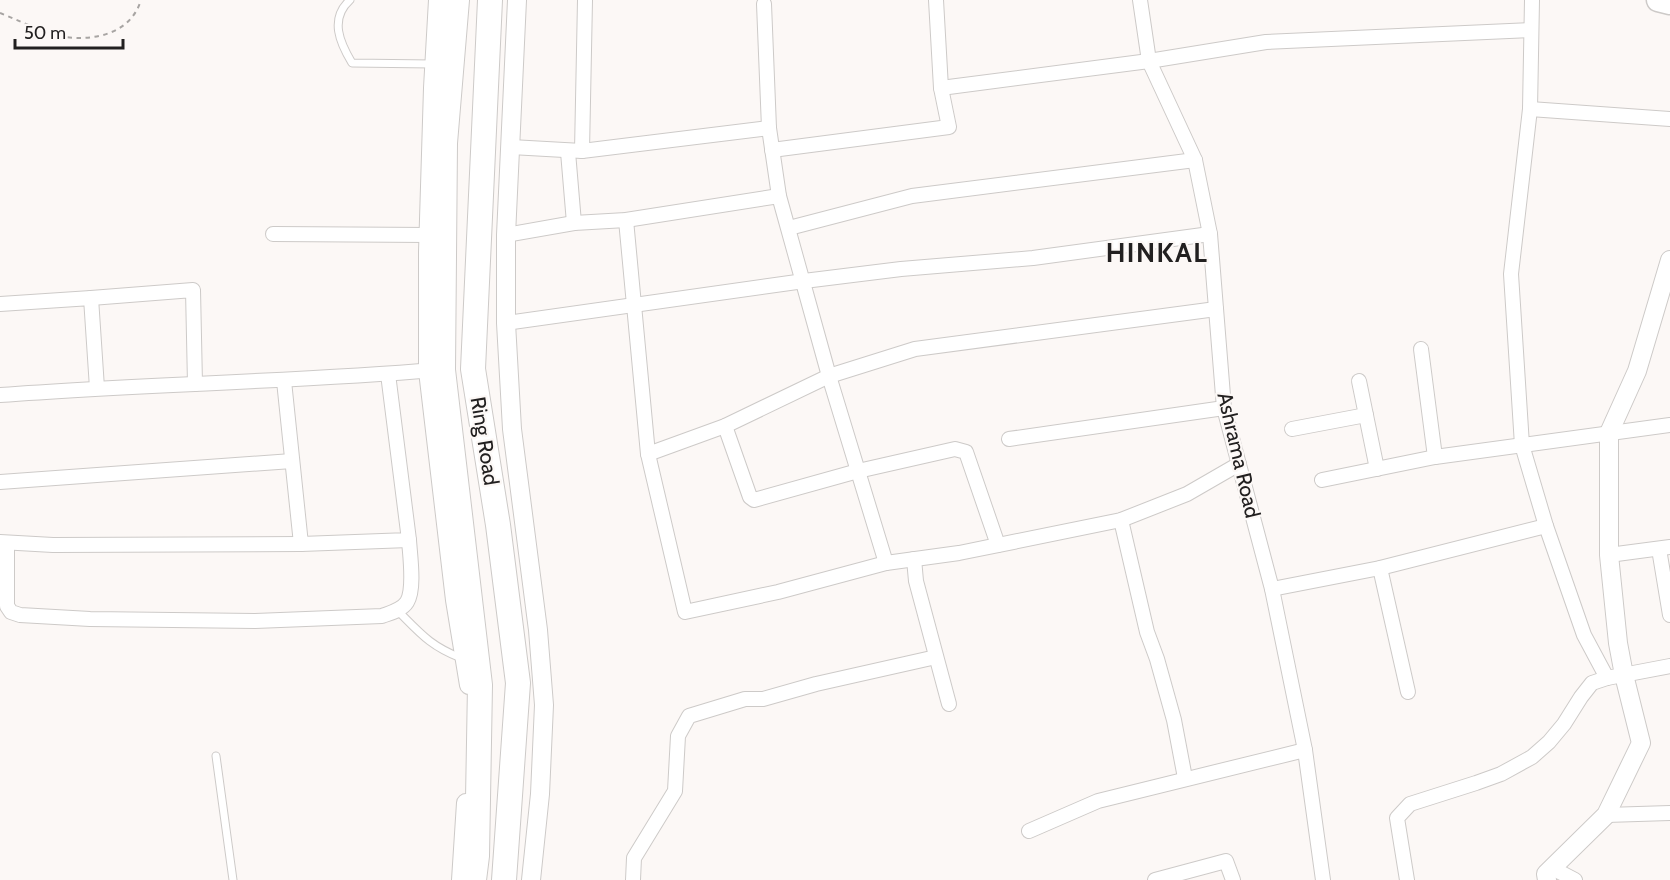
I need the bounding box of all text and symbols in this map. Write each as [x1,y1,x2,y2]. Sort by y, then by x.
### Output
scale bar [15,12,123,50]
text: 50 m [24,22,66,44]
district label: HINKAL [1106,236,1208,269]
street label: Ashrama Road [1212,390,1266,520]
street label: Ring Road [466,395,504,487]

